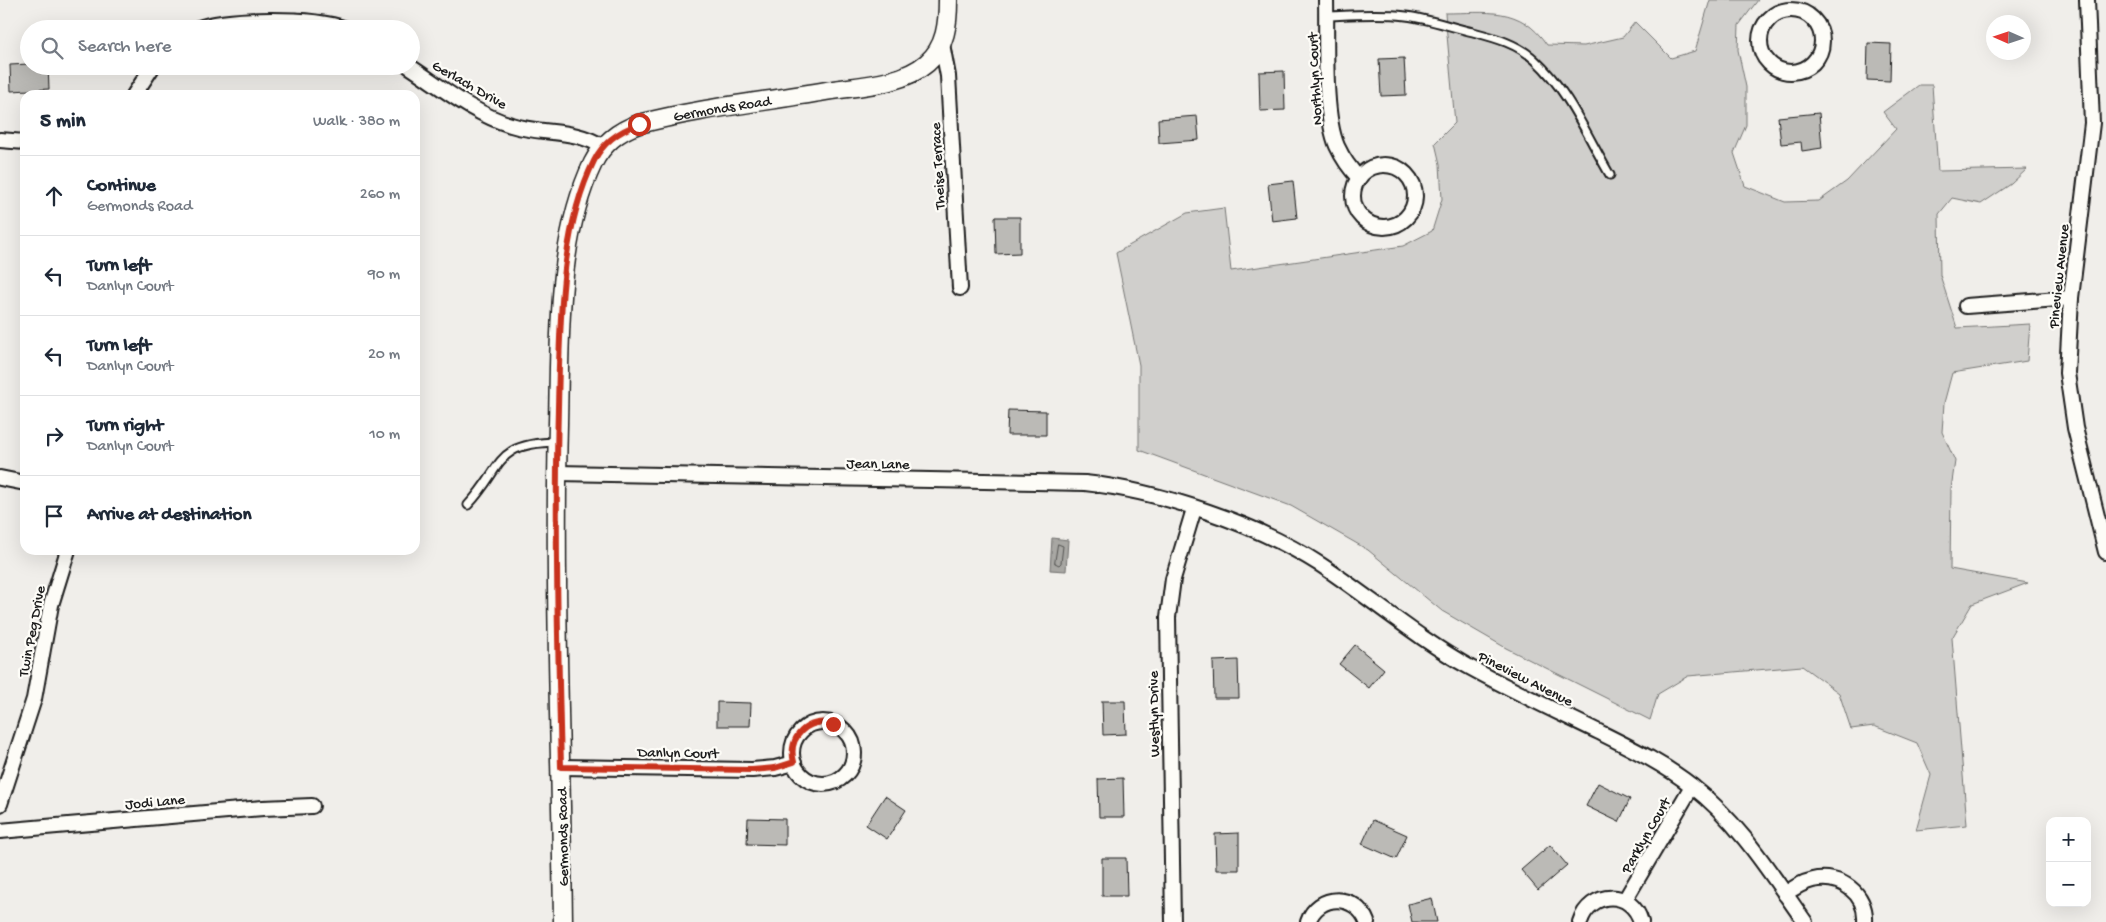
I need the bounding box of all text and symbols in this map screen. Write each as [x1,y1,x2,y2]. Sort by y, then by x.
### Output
north arrow [1986,15,2031,60]
search box [20,20,420,75]
street label: Northlyn Court [1304,30,1327,126]
icon: search [38,34,66,62]
text: Search here [78,36,172,59]
street label: Gerlach Drive [428,57,510,115]
street label: Germonds Road [672,93,774,127]
text: 5 min [40,110,85,135]
text: Walk · 380 m [313,113,400,132]
route start [628,113,651,136]
street label: Theise Terrace [928,122,950,211]
text: Continue [87,175,156,198]
icon: ahead [40,182,68,210]
text: 260 m [360,186,400,205]
text: Germonds Road [87,198,192,217]
street label: Pineview Avenue [2045,223,2074,330]
text: Turn left [87,255,151,278]
icon: left [40,262,68,290]
text: 90 m [368,266,400,285]
text: Danlyn Court [87,278,173,297]
text: Turn left [87,335,151,358]
icon: left [40,342,68,370]
text: 20 m [368,346,400,365]
text: Danlyn Court [87,358,173,377]
text: Turn right [87,415,163,438]
icon: right [40,422,68,450]
text: 10 m [369,426,400,445]
text: Danlyn Court [87,438,173,457]
street label: Jean Lane [846,455,910,475]
icon: arrive [40,502,68,530]
text: Arrive at destination [87,504,251,527]
street label: Twin Peg Drive [15,584,51,679]
street label: Pineview Avenue [1474,648,1576,712]
street label: Westlyn Drive [1145,670,1165,757]
route end [822,713,845,736]
street label: Danlyn Court [636,744,720,764]
street label: Germonds Road [554,786,574,886]
street label: Jodi Lane [124,791,186,815]
street label: Parklyn Court [1617,793,1677,878]
map controls [2046,817,2091,907]
button: + [2046,817,2091,862]
button: − [2046,862,2091,907]

